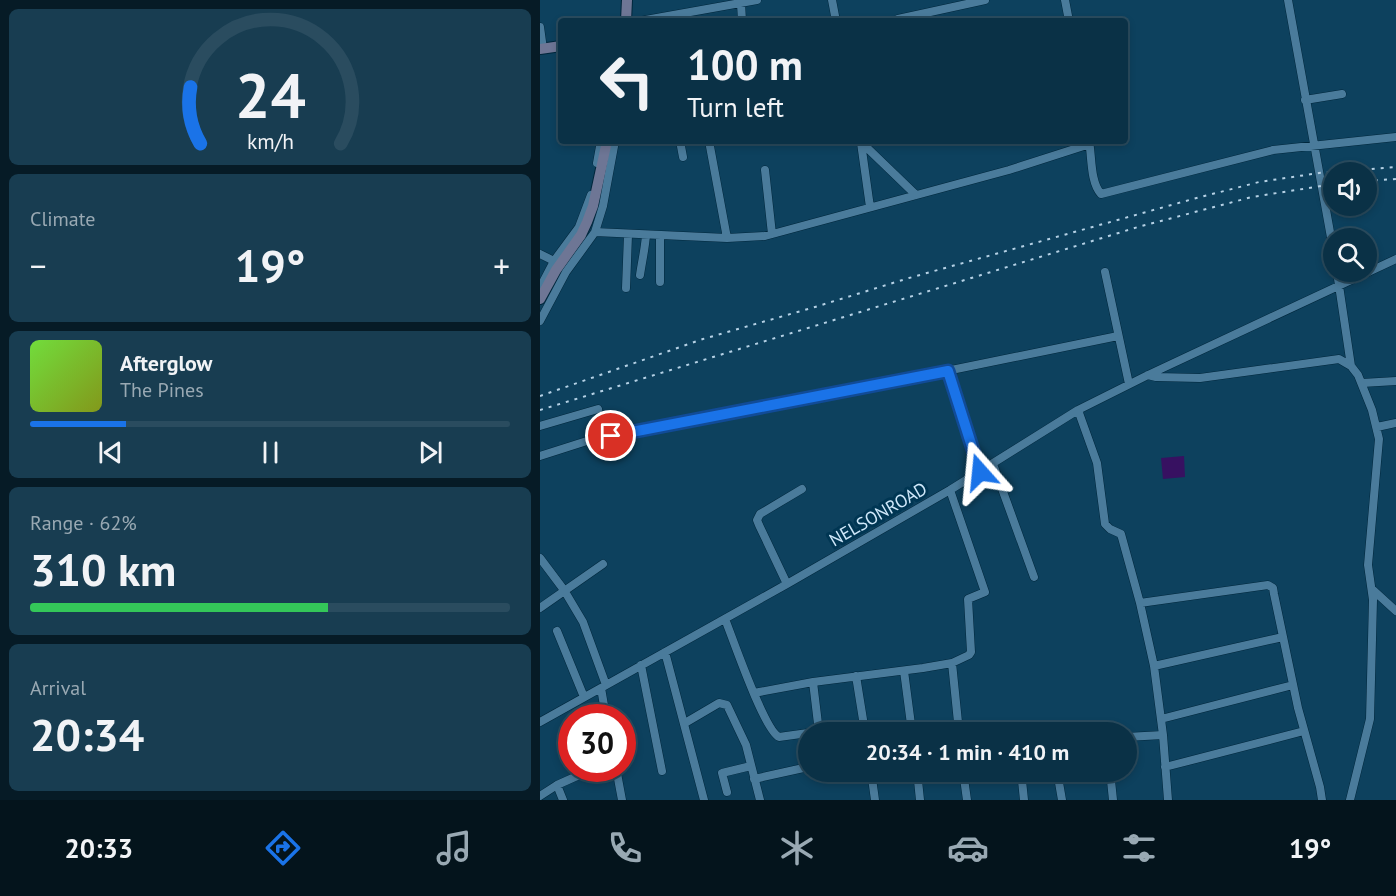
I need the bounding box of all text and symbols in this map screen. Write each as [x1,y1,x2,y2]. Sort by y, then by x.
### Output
text: 100 m [687,37,803,92]
icon: left [588,42,666,120]
text: 24 [235,54,305,135]
text: Turn left [687,90,784,124]
text: km/h [246,127,293,155]
map controls [1323,162,1377,282]
button: sound [1323,162,1377,216]
text: Climate [30,206,96,232]
button: search [1323,228,1377,282]
text: 19° [235,236,305,294]
text: − [30,244,47,287]
text: + [493,244,510,287]
text: Afterglow [120,349,212,377]
text: The Pines [120,377,204,403]
pin [585,410,636,461]
icon: arrive [594,419,627,452]
icon: previous [94,436,127,469]
icon: pause [254,436,287,469]
icon: next [414,436,447,469]
position arrow [948,440,1012,504]
street label: NELSONROAD [825,477,931,551]
text: Range · 62% [30,510,137,536]
text: 310 km [30,540,176,598]
text: Arrival [30,675,86,701]
speed limit sign: 30 [558,704,636,782]
text: 20:34 [30,705,144,763]
text: 20:34 · 1 min · 410 m [866,738,1069,766]
icon: directions [262,827,304,869]
icon: music [433,827,475,869]
icon: phone [604,827,646,869]
icon: climate [776,827,818,869]
icon: car [947,827,989,869]
icon: filters [1118,827,1160,869]
text: 20:33 [65,831,133,865]
text: 19° [1289,831,1331,865]

